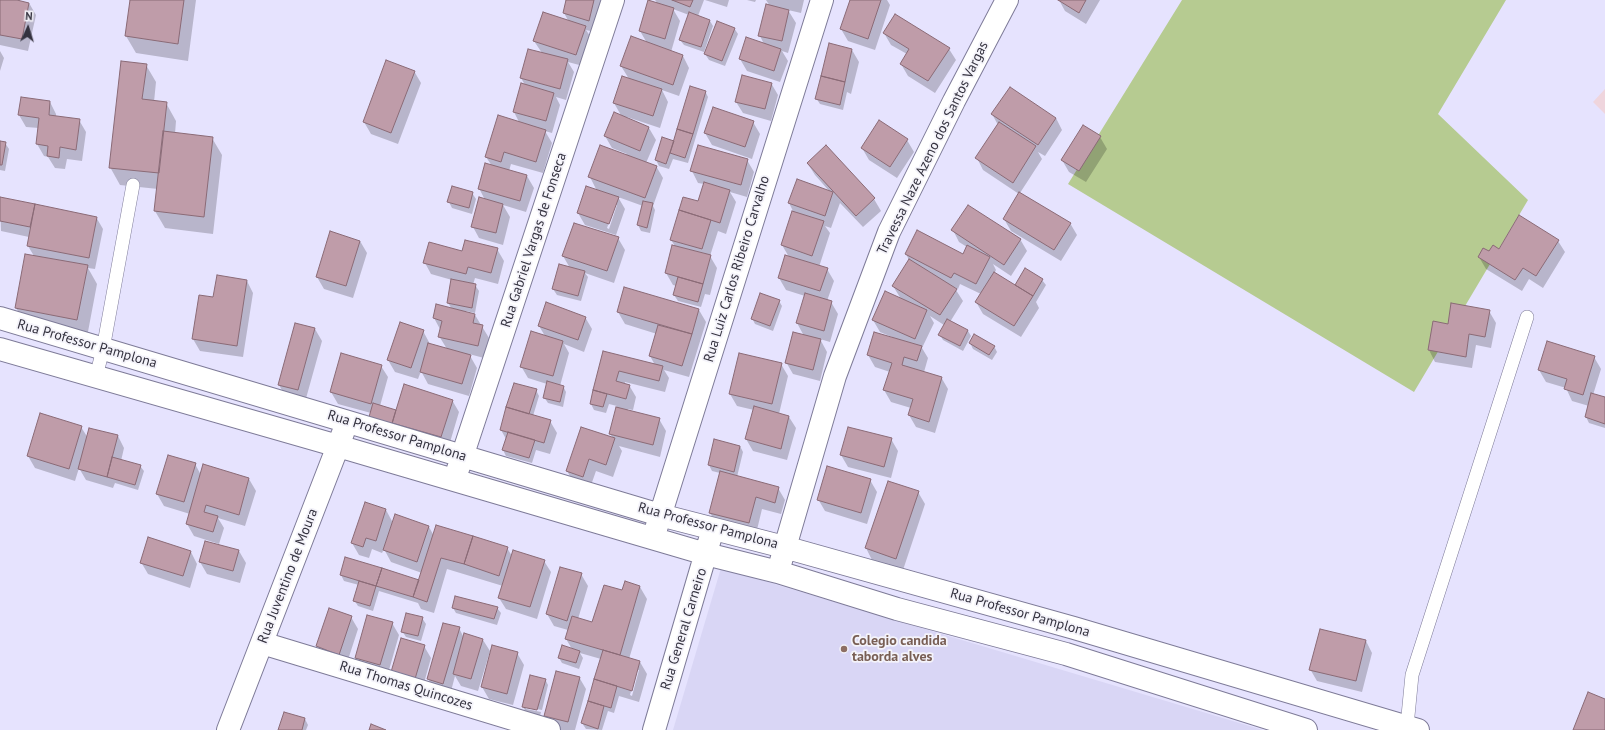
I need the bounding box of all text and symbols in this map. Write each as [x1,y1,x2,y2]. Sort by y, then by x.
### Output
north arrow [8,8,48,48]
text: N [25,9,33,23]
street label: Travessa Naze Azeno dos Santos Vargas [874,39,992,257]
street label: Rua Gabriel Vargas de Fonseca [498,150,570,330]
street label: Rua Luiz Carlos Ribeiro Carvalho [701,174,773,364]
street label: Rua Professor Pamplona [15,316,159,372]
street label: Rua Professor Pamplona [325,407,469,465]
street label: Rua Professor Pamplona [636,499,780,553]
street label: Rua Juventino de Moura [255,506,321,646]
street label: Rua General Carneiro [657,566,711,692]
street label: Rua Professor Pamplona [948,585,1092,641]
place label: Colegio candida taborda alves [852,633,947,666]
marker: Colegio candida taborda alves [839,644,849,654]
street label: Rua Thomas Quincozes [337,658,475,714]

